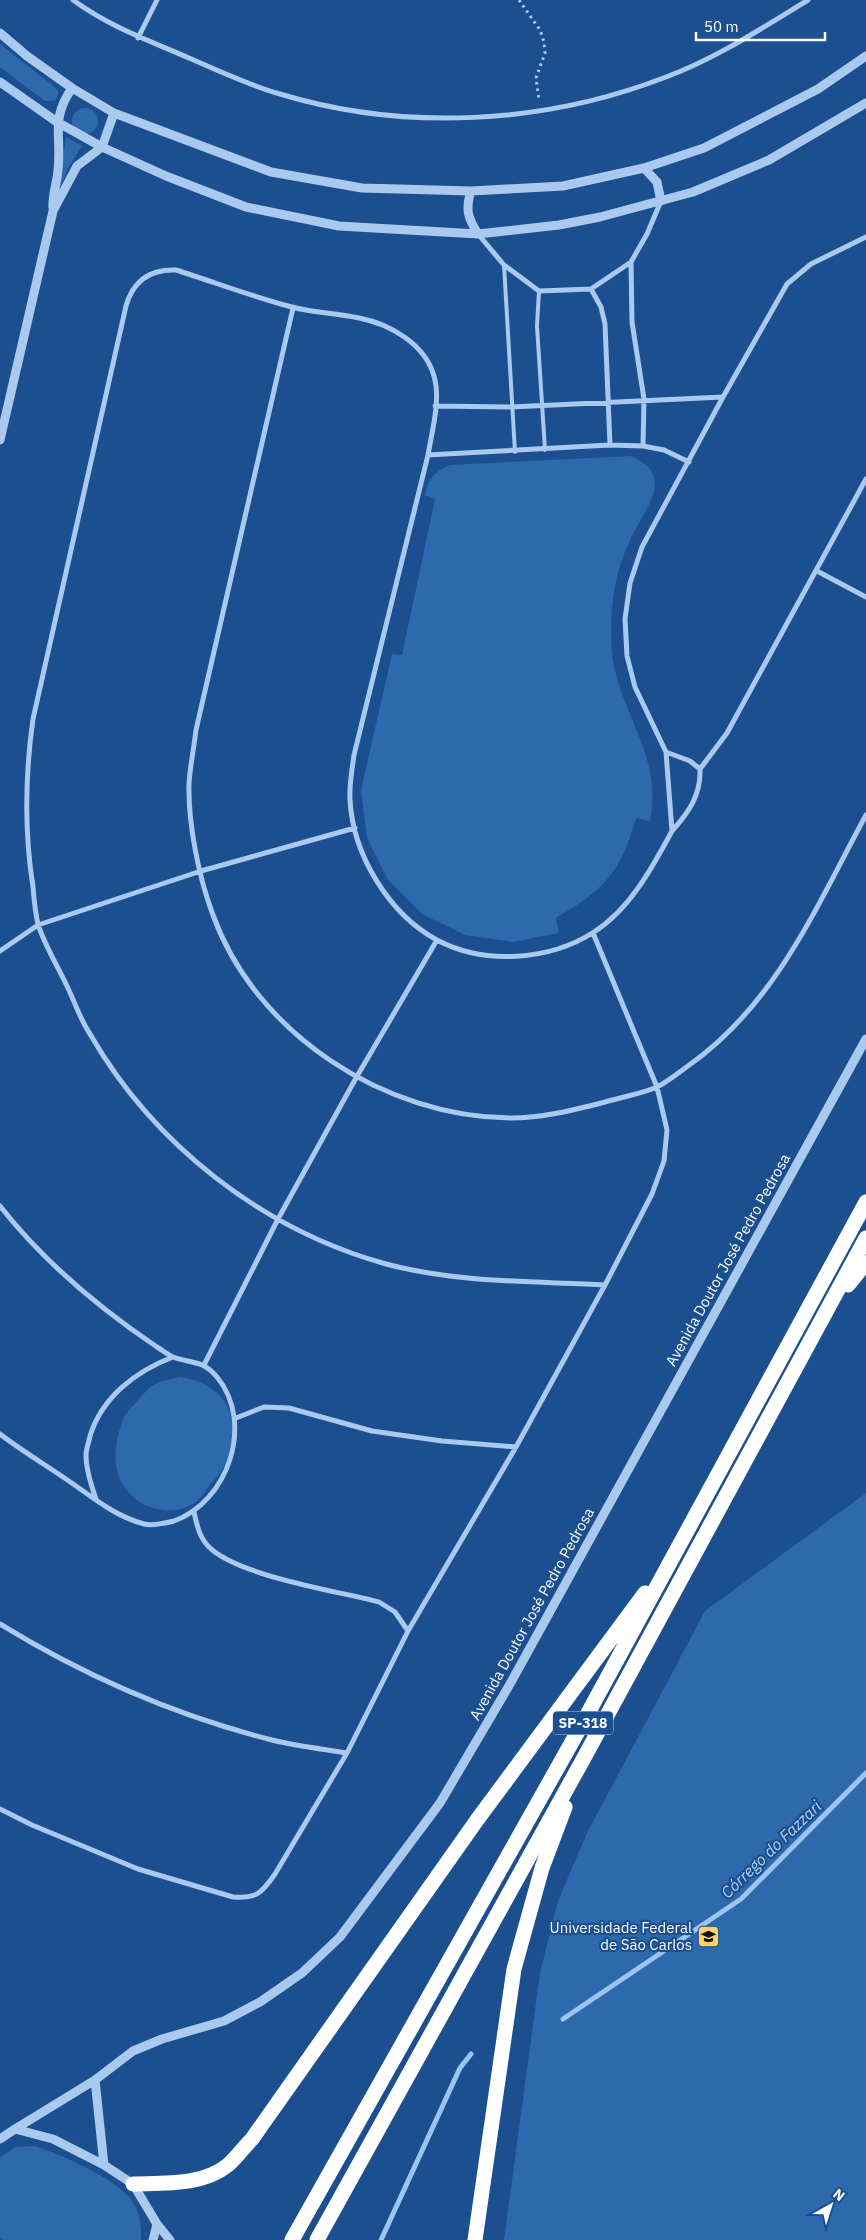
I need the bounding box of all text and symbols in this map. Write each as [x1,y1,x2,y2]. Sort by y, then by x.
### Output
scale bar [696,10,825,42]
text: 50 m [704,17,739,36]
street label: Avenida Doutor José Pedro Pedrosa [661,1150,794,1369]
street label: Avenida Doutor José Pedro Pedrosa [465,1504,598,1723]
road number: SP-318 [553,1712,613,1735]
water label: Córrego do Fazzari [717,1795,826,1902]
place label: Universidade Federal de São Carlos [550,1918,692,1954]
school or university icon: Universidade Federal de São Carlos [696,1925,720,1949]
north arrow [806,2180,856,2230]
text: N [830,2185,849,2205]

